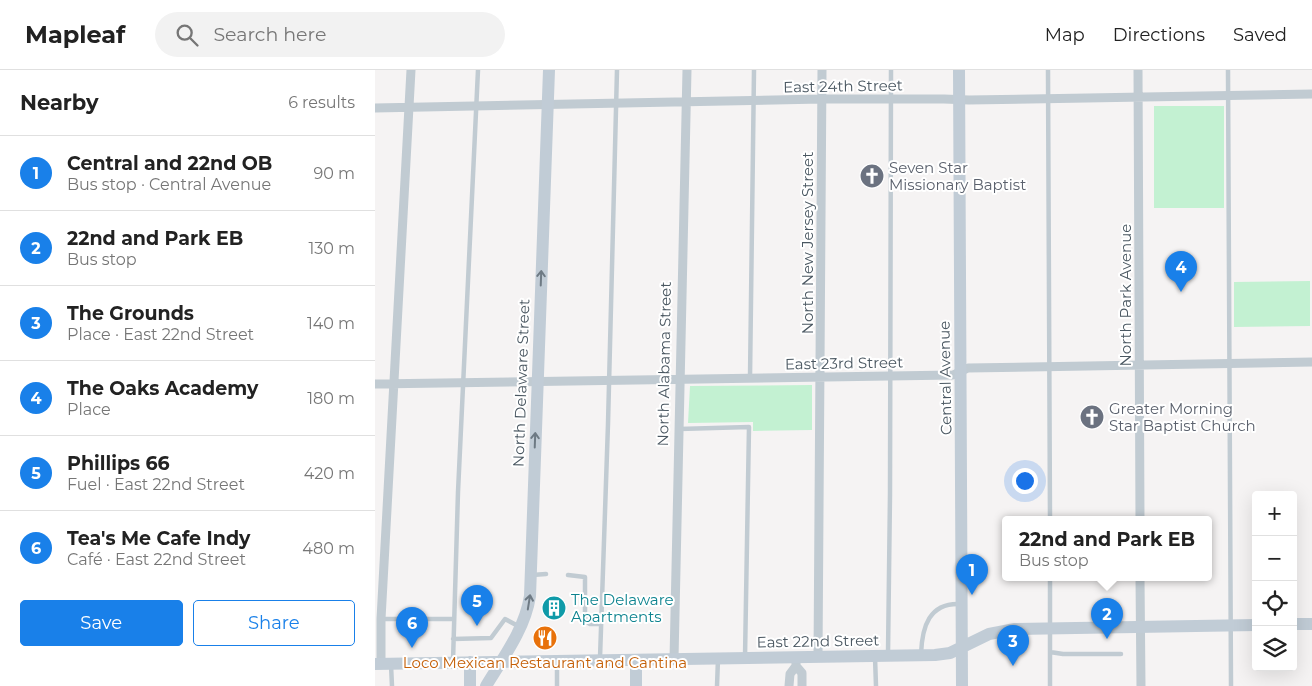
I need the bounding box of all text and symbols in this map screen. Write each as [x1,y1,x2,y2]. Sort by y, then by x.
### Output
search box [155,12,505,57]
text: Mapleaf [25,20,125,49]
icon: search [173,21,201,49]
text: Search here [213,23,326,46]
text: Map [1045,24,1085,46]
text: Directions [1113,24,1205,46]
text: Saved [1233,24,1287,46]
street label: East 24th Street [783,75,903,97]
text: Nearby [20,90,99,115]
text: 6 results [288,93,355,112]
text: Central and 22nd OB [67,152,272,175]
street label: North New Jersey Street [798,152,817,334]
place label: Seven Star Missionary Baptist [889,158,1026,194]
church icon: Seven Star Missionary Baptist [859,163,885,189]
text: 1 [33,164,39,183]
text: 90 m [313,164,355,183]
text: Bus stop · Central Avenue [67,175,271,194]
street label: North Park Avenue [1116,224,1135,366]
text: 22nd and Park EB [67,227,243,250]
text: 2 [31,239,41,258]
text: 130 m [308,239,355,258]
text: Bus stop [67,250,137,269]
pin: 4 [1165,251,1197,292]
one-way arrow [536,270,546,286]
street label: North Alabama Street [653,282,675,446]
street label: North Delaware Street [509,299,533,467]
text: The Grounds [67,302,194,325]
text: 3 [31,314,41,333]
text: 140 m [307,314,355,333]
street label: Central Avenue [935,321,955,435]
text: Place · East 22nd Street [67,325,254,344]
street label: East 23rd Street [785,352,903,374]
text: The Oaks Academy [67,377,258,400]
text: 4 [30,389,42,408]
text: 180 m [307,389,355,408]
place label: Greater Morning Star Baptist Church [1109,399,1256,435]
text: Place [67,400,111,419]
church icon: Greater Morning Star Baptist Church [1079,404,1105,430]
one-way arrow [531,432,540,448]
text: Phillips 66 [67,452,170,475]
text: 5 [31,464,41,483]
text: 420 m [304,464,355,483]
your location [1012,468,1038,494]
text: Fuel · East 22nd Street [67,475,245,494]
map controls [1252,491,1297,671]
button: + [1252,491,1297,536]
popup [1002,516,1212,581]
text: Tea's Me Cafe Indy [67,527,250,550]
text: 22nd and Park EB [1019,528,1195,551]
button: − [1252,536,1297,581]
text: 6 [31,539,41,558]
text: 480 m [302,539,355,558]
text: Café · East 22nd Street [67,550,246,569]
text: Bus stop [1019,551,1089,570]
pin: 1 [956,554,988,595]
button: locate [1252,581,1297,626]
pin: 5 [461,585,493,626]
place label: The Delaware Apartments [571,590,674,626]
one-way arrow [524,595,534,611]
building icon: The Delaware Apartments [541,595,567,621]
pin: 2 [1091,598,1123,639]
button: Save [20,600,183,646]
button: Share [193,600,355,646]
pin: 6 [396,607,428,648]
restaurant icon: Loco Mexican Restaurant and Cantina [532,625,558,651]
pin: 3 [997,625,1029,666]
button: layers [1252,626,1297,671]
street label: East 22nd Street [756,630,880,652]
place label: Loco Mexican Restaurant and Cantina [403,653,687,672]

